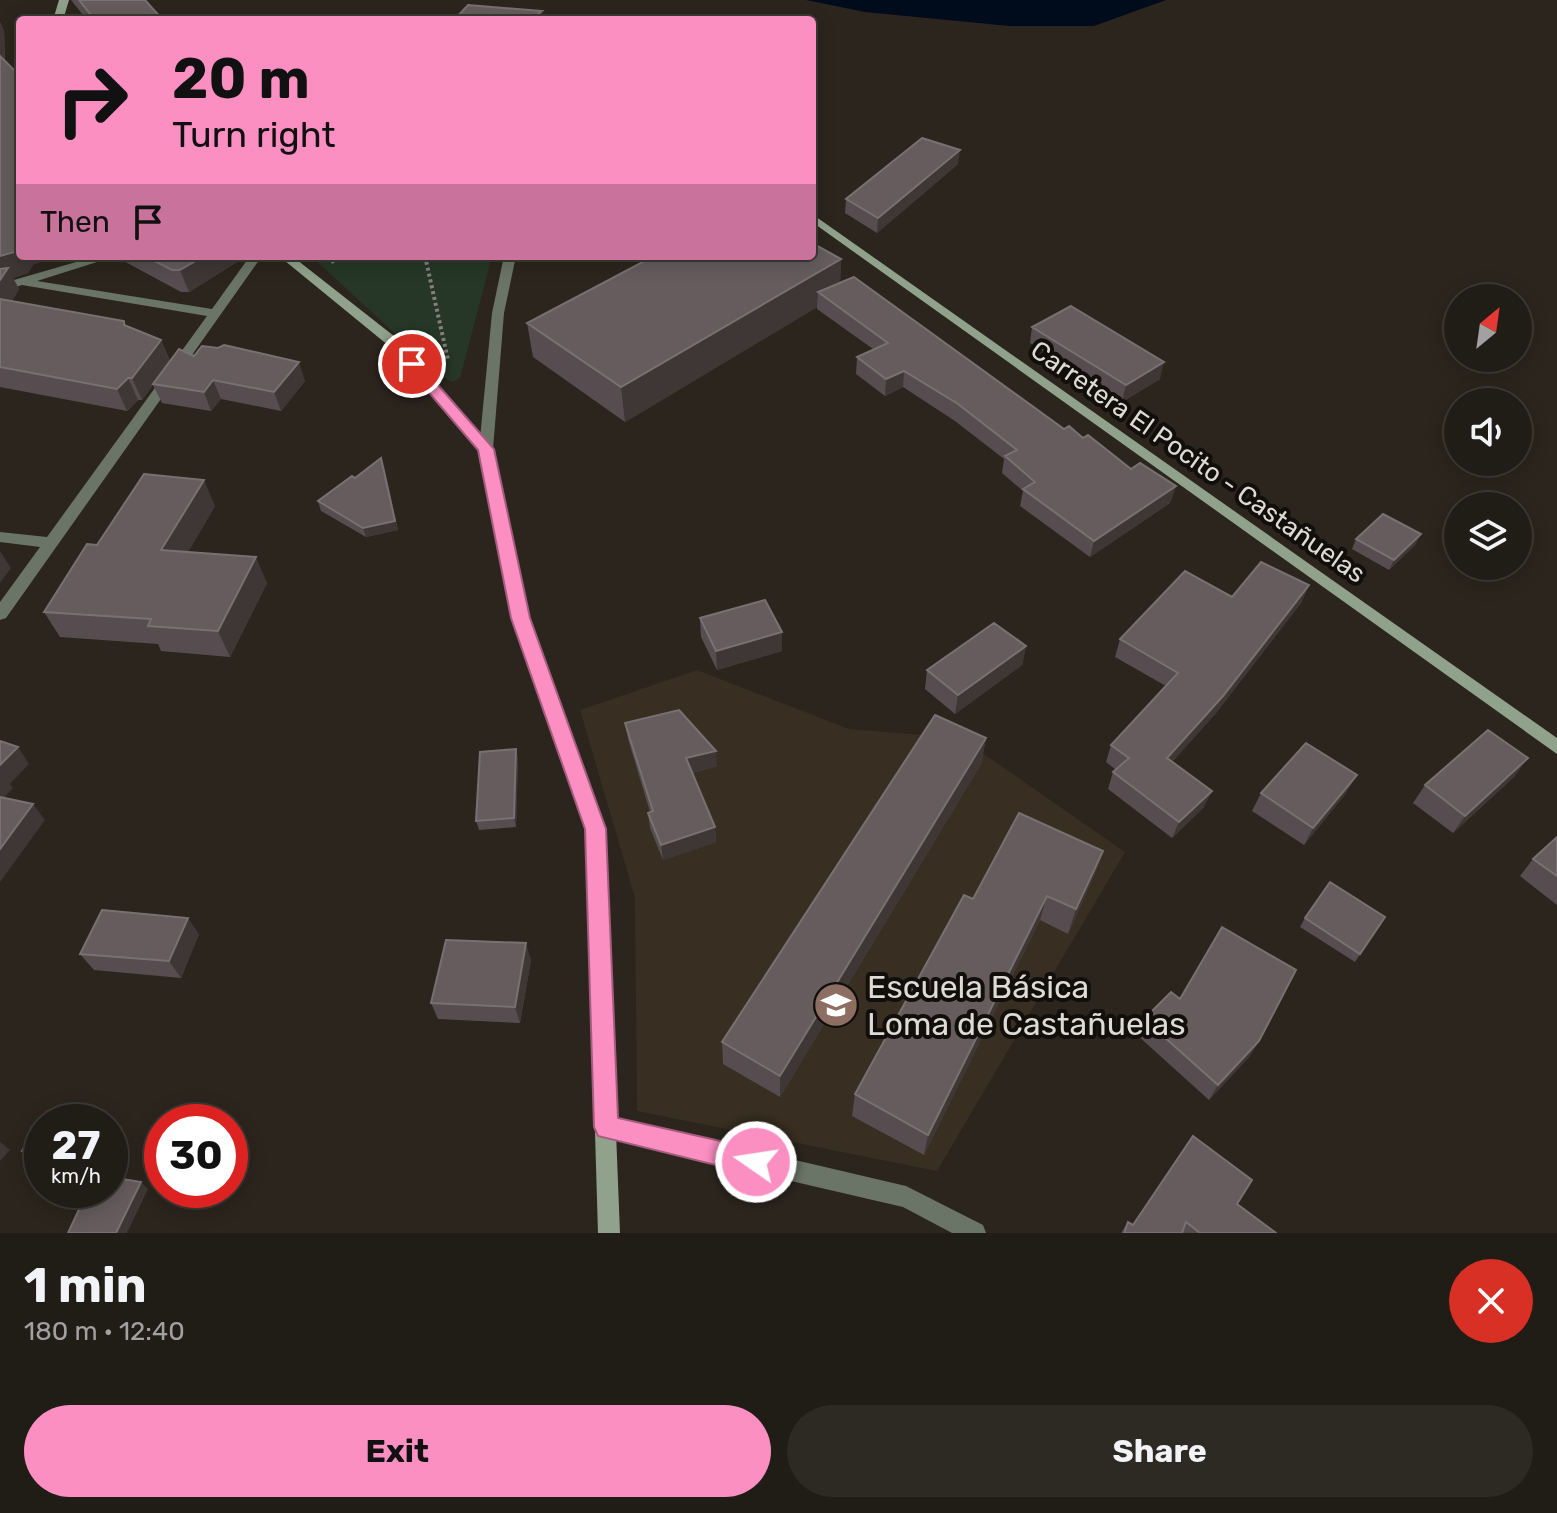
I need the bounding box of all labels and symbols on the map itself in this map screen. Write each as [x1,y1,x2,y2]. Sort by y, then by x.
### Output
north arrow [1444,284,1532,372]
pin [378,330,446,398]
street label: Carretera El Pocito - Castañuelas [1025,334,1371,590]
place label: Escuela Básica Loma de Castañuelas [867,968,1186,1043]
school or university icon: Escuela Básica Loma de Castañuelas [812,981,860,1029]
speed limit sign: 30 [144,1104,248,1208]
position arrow [714,1120,798,1204]

